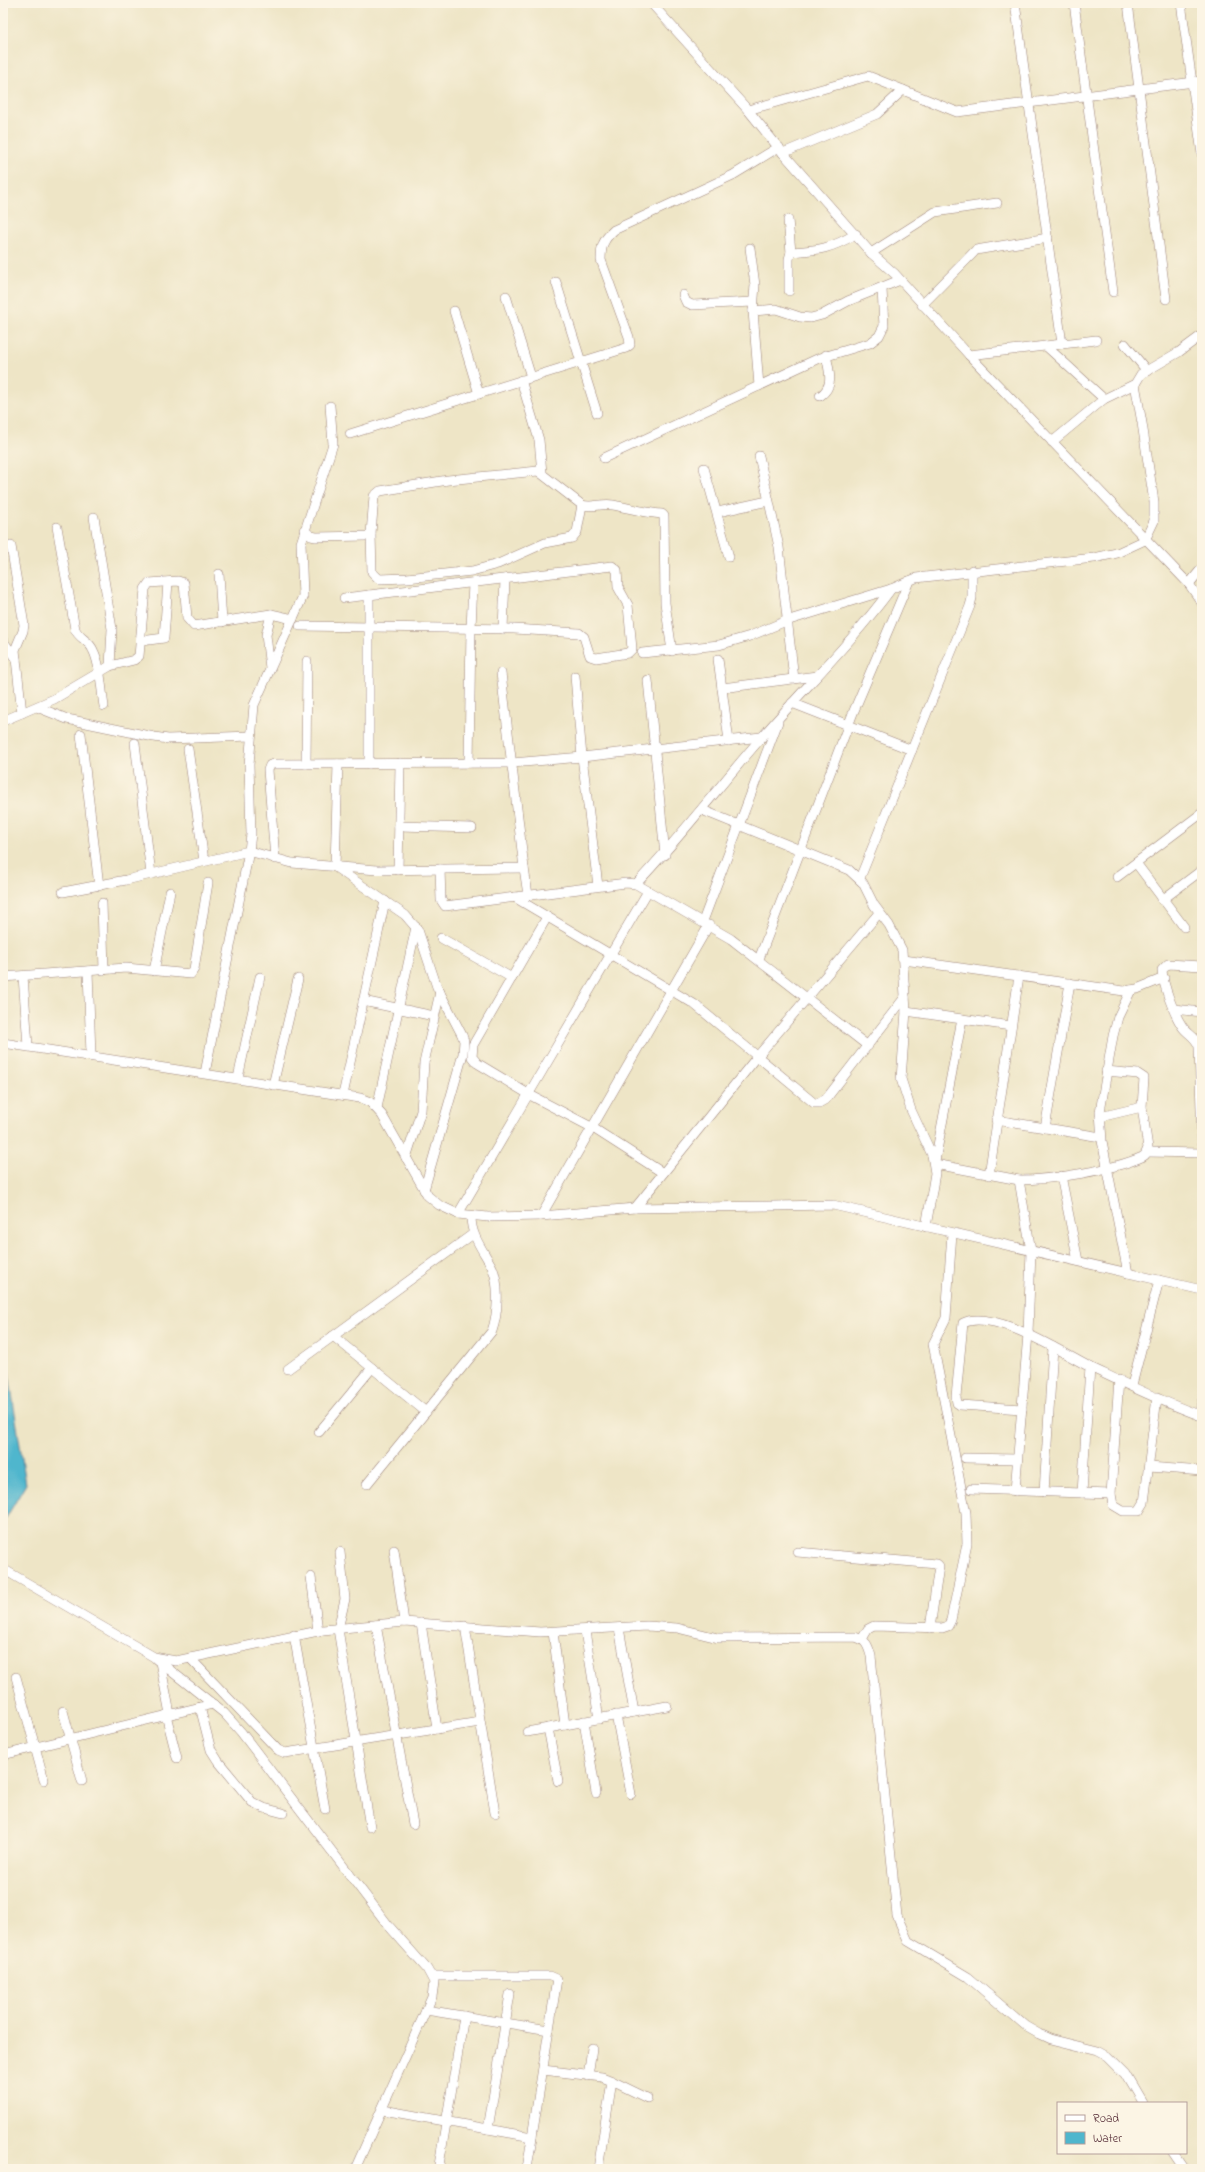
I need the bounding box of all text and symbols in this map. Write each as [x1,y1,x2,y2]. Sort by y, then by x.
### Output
legend [1057,2102,1187,2154]
text: Road [1093,2110,1119,2128]
text: Water [1093,2130,1122,2148]

